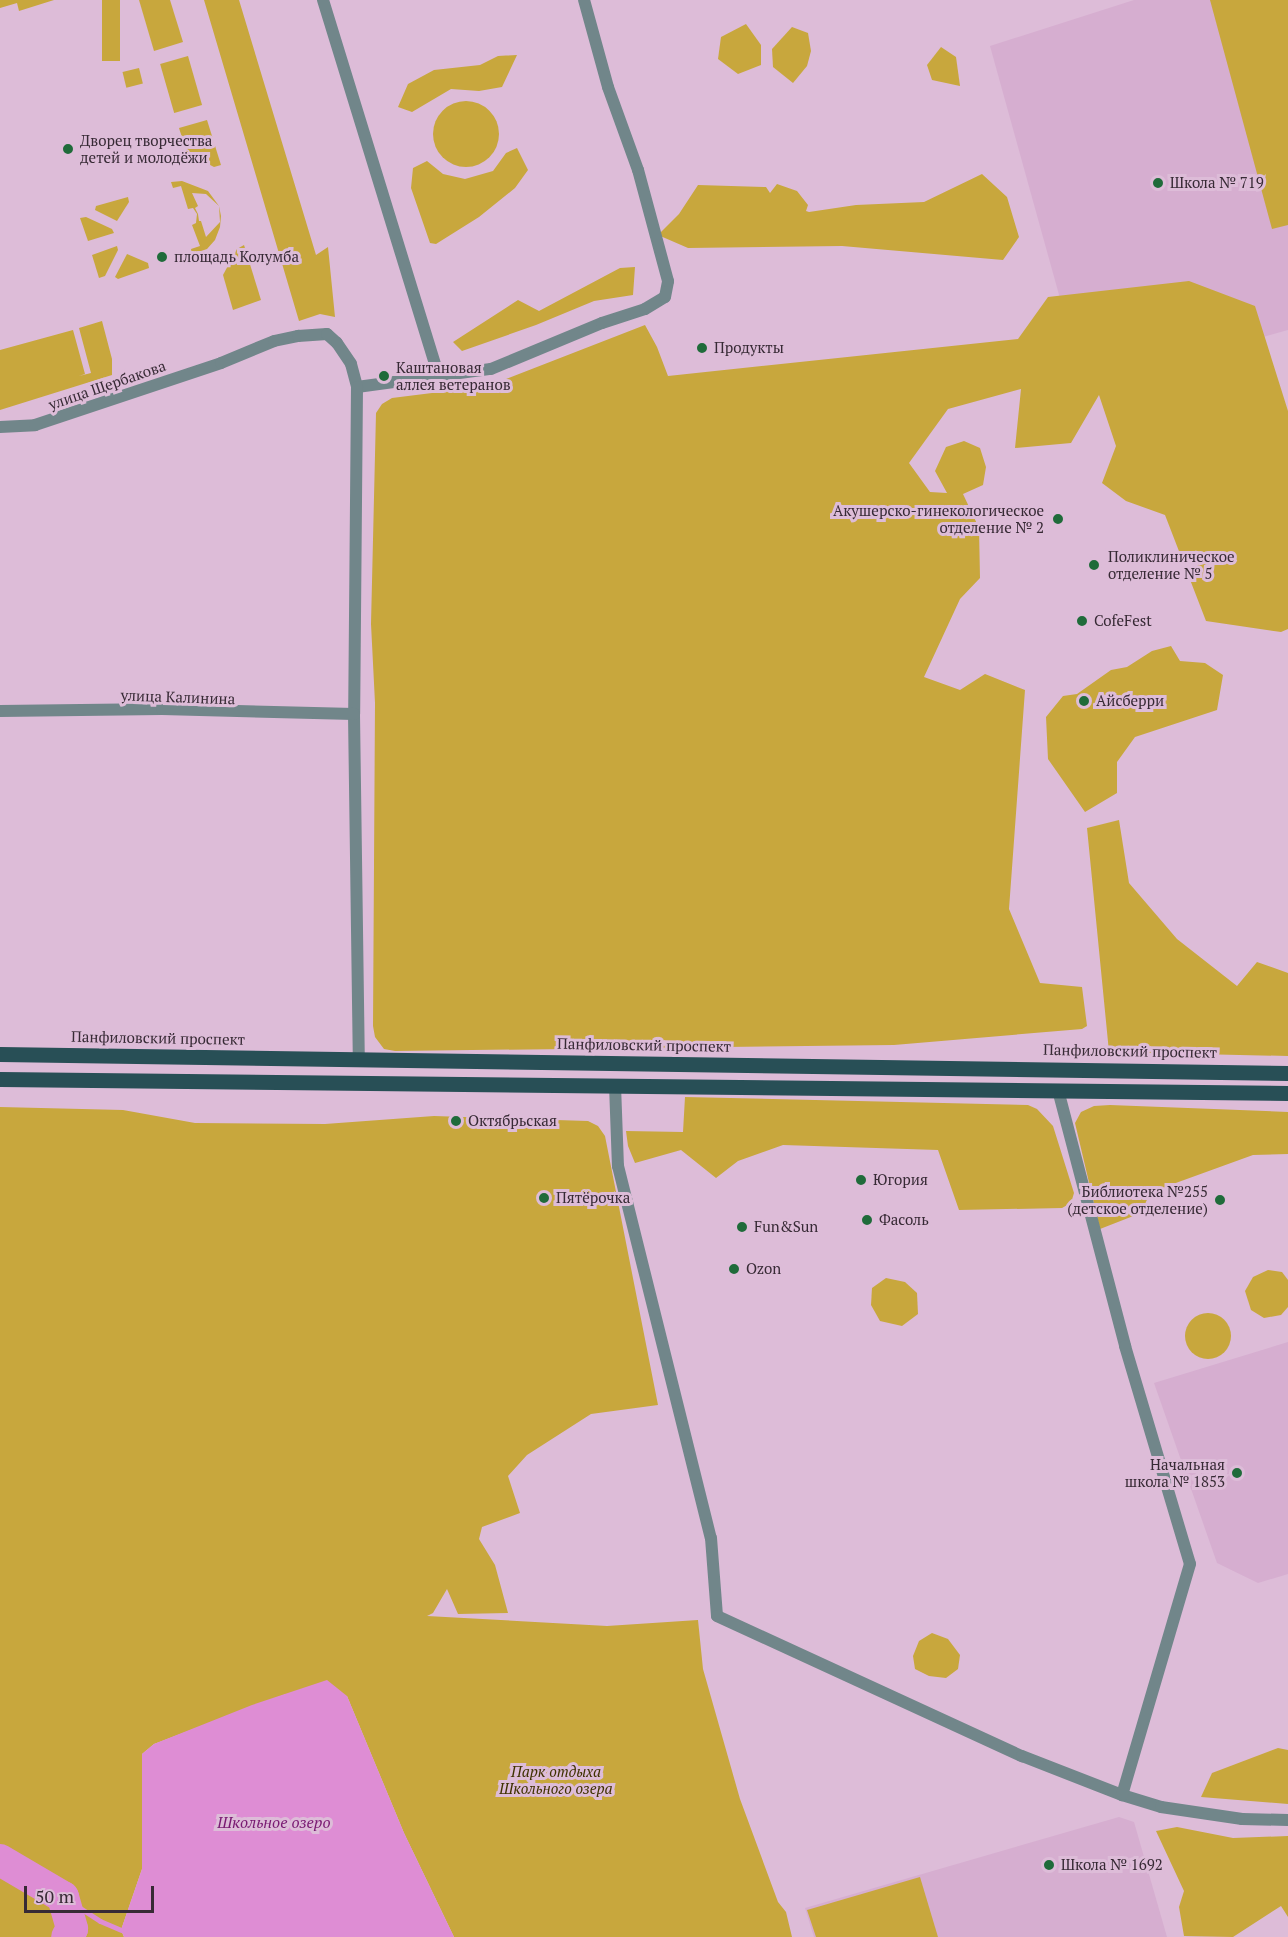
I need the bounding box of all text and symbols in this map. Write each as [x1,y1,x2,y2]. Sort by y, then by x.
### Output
place label: Дворец творчества детей и молодёжи [80,131,213,166]
marker: Дворец творчества детей и молодёжи [61,142,75,156]
place label: Школа № 719 [1170,174,1264,192]
marker: Школа № 719 [1151,176,1165,190]
place label: площадь Колумба [174,248,299,266]
marker: площадь Колумба [155,250,169,264]
place label: Продукты [714,339,784,357]
marker: Продукты [695,341,709,355]
street label: улица Щербакова [46,356,168,414]
place label: Каштановая аллея ветеранов [396,358,511,393]
marker: Каштановая аллея ветеранов [377,369,391,383]
place label: Акушерско-гинекологическое отделение № 2 [833,501,1044,536]
marker: Акушерско-гинекологическое отделение № 2 [1049,510,1067,528]
place label: Поликлиническое отделение № 5 [1108,547,1235,582]
marker: Поликлиническое отделение № 5 [1085,556,1103,574]
place label: CofeFest [1094,612,1152,630]
marker: CofeFest [1075,614,1089,628]
street label: улица Калинина [120,686,236,708]
place label: Айсберри [1096,692,1164,710]
marker: Айсберри [1077,694,1091,708]
street label: Панфиловский проспект [71,1027,245,1049]
street label: Панфиловский проспект [557,1034,731,1056]
street label: Панфиловский проспект [1043,1040,1217,1062]
place label: Октябрьская [468,1112,557,1130]
marker: Октябрьская [449,1114,463,1128]
place label: Югория [873,1171,928,1189]
marker: Югория [854,1173,868,1187]
place label: Библиотека №255 (детское отделение) [1067,1182,1208,1217]
place label: Пятёрочка [556,1189,630,1207]
marker: Пятёрочка [537,1191,551,1205]
marker: Библиотека №255 (детское отделение) [1213,1193,1227,1207]
place label: Фасоль [879,1211,929,1229]
marker: Фасоль [860,1213,874,1227]
place label: Fun&Sun [754,1218,818,1236]
marker: Fun&Sun [735,1220,749,1234]
place label: Ozon [746,1260,781,1278]
marker: Ozon [727,1262,741,1276]
place label: Начальная школа № 1853 [1125,1455,1225,1490]
marker: Начальная школа № 1853 [1230,1466,1244,1480]
park label: Парк отдыха Школьного озера [499,1762,613,1797]
water label: Школьное озеро [217,1812,331,1832]
place label: Школа № 1692 [1061,1856,1163,1874]
marker: Школа № 1692 [1042,1858,1056,1872]
scale bar [27,1874,158,1912]
text: 50 m [35,1884,74,1908]

